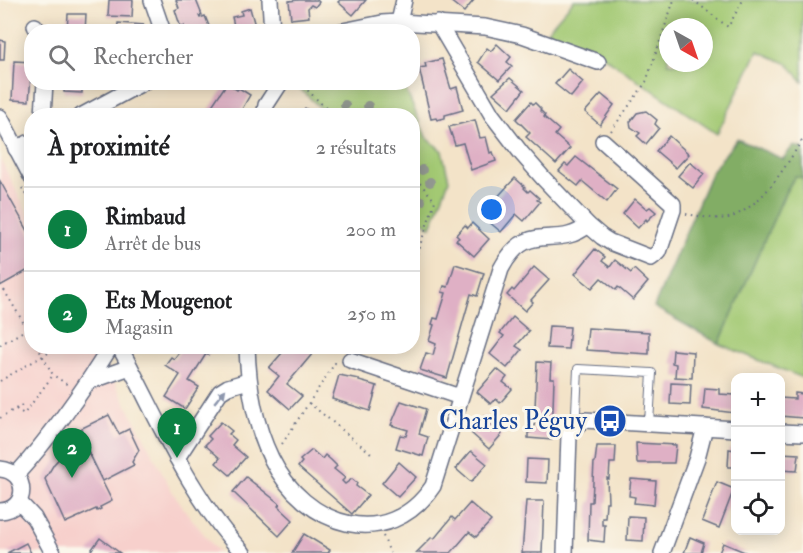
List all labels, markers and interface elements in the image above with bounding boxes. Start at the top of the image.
north arrow [659,18,713,72]
search box [24,24,420,90]
icon: search [45,41,78,74]
text: Rechercher [93,43,193,71]
text: À proximité [48,131,170,163]
text: 2 résultats [316,135,396,160]
your location [477,195,506,224]
text: Rimbaud [105,203,186,231]
text: 1 [64,217,71,242]
text: 200 m [346,217,396,242]
text: Arrêt de bus [105,231,201,256]
text: Ets Mougenot [105,287,232,315]
text: 2 [62,301,73,326]
text: 250 m [347,301,396,326]
text: Magasin [105,315,173,340]
map controls [731,373,785,535]
button: + [731,373,785,427]
one-way arrow [213,388,226,404]
bus stop icon: Charles Péguy [592,403,628,439]
place label: Charles Péguy [439,405,588,437]
pin: 1 [158,408,196,458]
button: − [731,427,785,481]
pin: 2 [52,428,92,478]
button: locate [731,481,785,535]

